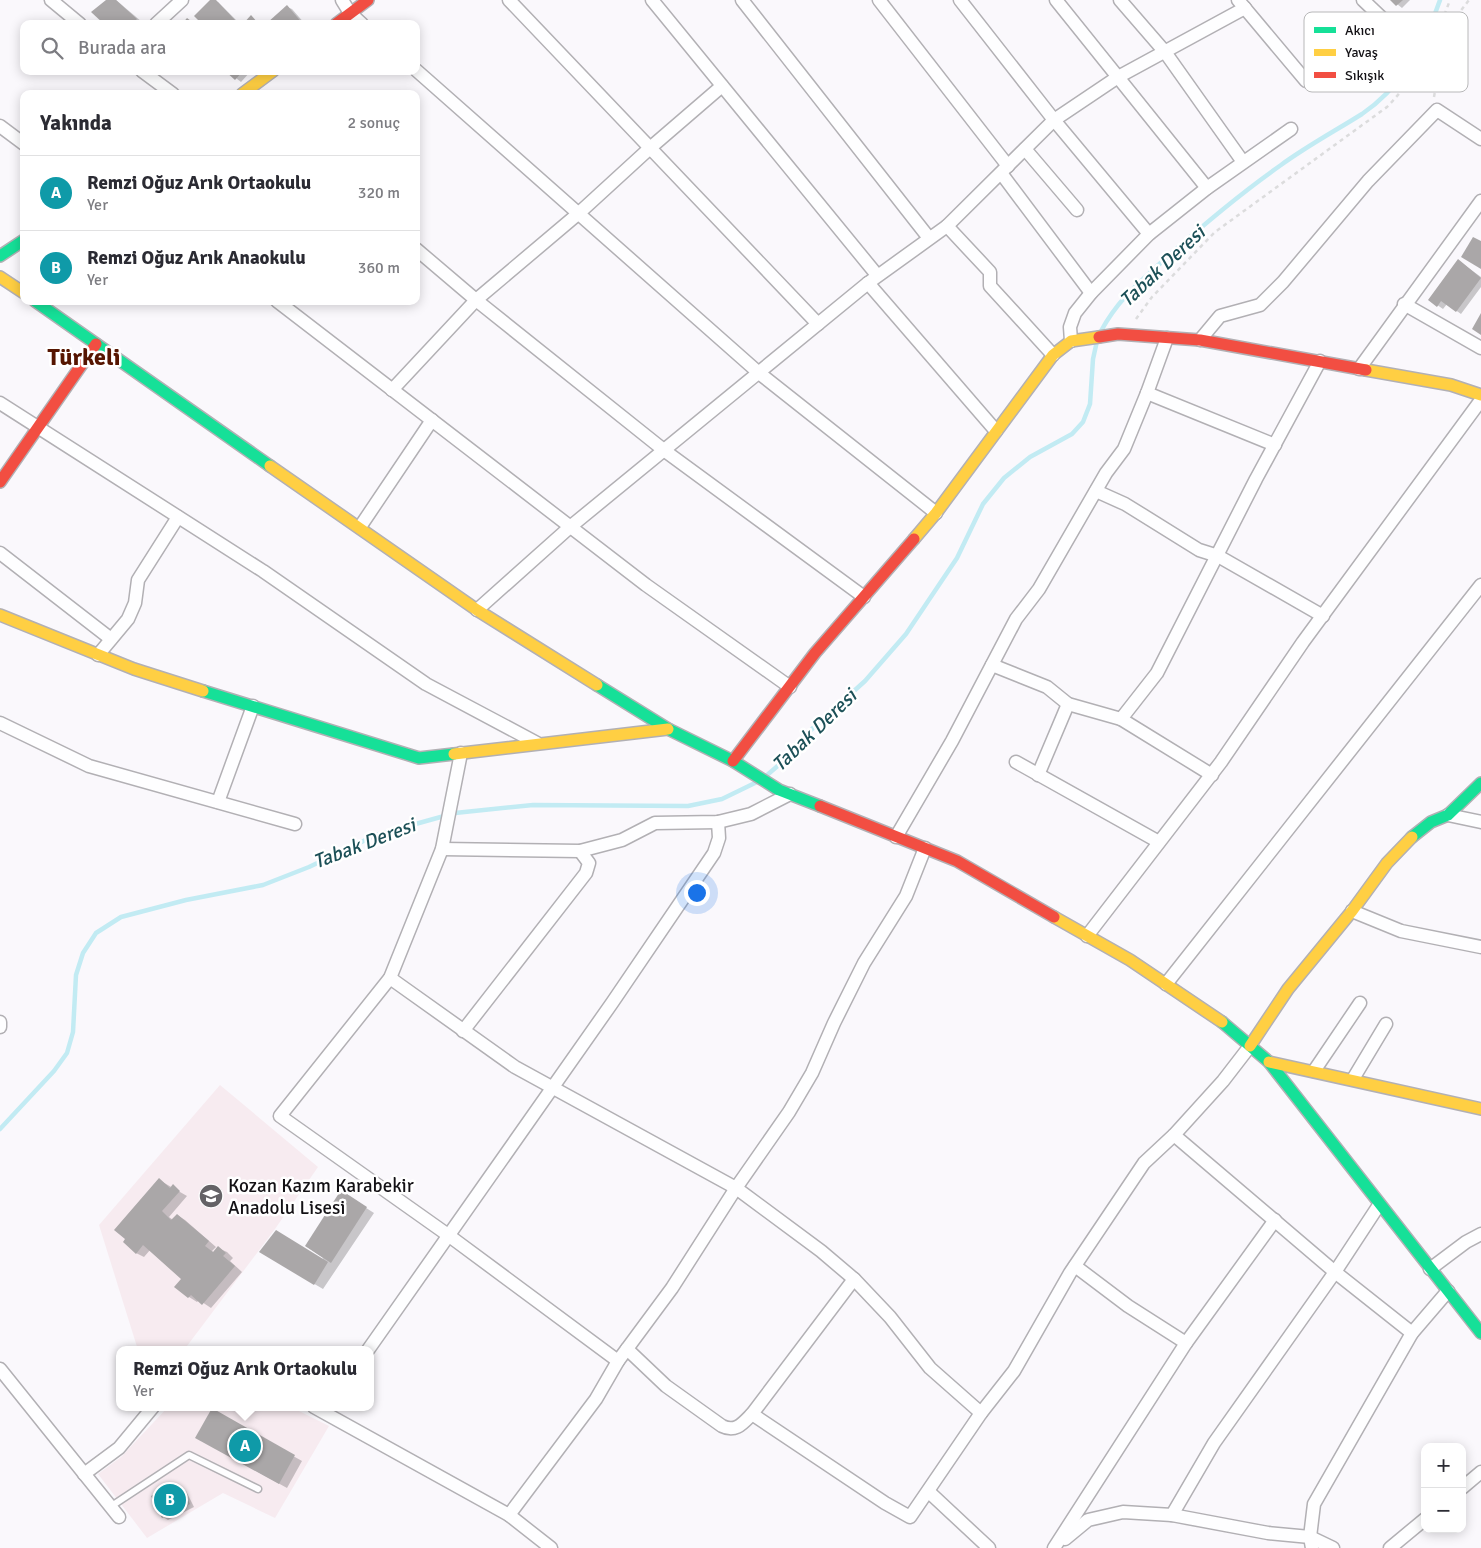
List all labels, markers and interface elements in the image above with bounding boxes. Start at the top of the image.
legend [1304,12,1468,92]
search box [20,20,420,75]
text: Akıcı [1345,22,1375,39]
icon: search [38,34,66,62]
text: Burada ara [78,36,166,60]
text: Yavaş [1345,44,1378,61]
text: Sıkışık [1345,67,1384,84]
text: Yakında [40,110,112,136]
text: 2 sonuç [348,113,400,133]
text: Remzi Oğuz Arık Ortaokulu [87,171,311,195]
text: A [51,183,61,203]
text: 320 m [358,183,400,203]
text: Yer [87,195,108,215]
water label: Tabak Deresi [1114,219,1211,312]
text: Remzi Oğuz Arık Anaokulu [87,246,306,270]
text: B [51,258,61,278]
text: 360 m [358,258,400,278]
text: Yer [87,270,108,290]
district label: Türkeli [48,342,120,372]
water label: Tabak Deresi [767,683,863,777]
water label: Tabak Deresi [309,812,420,874]
your location [684,880,710,906]
place label: Kozan Kazım Karabekir Anadolu Lisesi [228,1174,414,1220]
school or university icon: Kozan Kazım Karabekir Anadolu Lisesi [198,1183,224,1209]
popup [116,1346,374,1411]
text: Remzi Oğuz Arık Ortaokulu [133,1357,357,1381]
text: Yer [133,1381,154,1401]
pin: A [229,1427,261,1465]
map controls [1421,1443,1466,1533]
button: + [1421,1443,1466,1488]
pin: B [154,1481,186,1519]
button: − [1421,1488,1466,1533]

